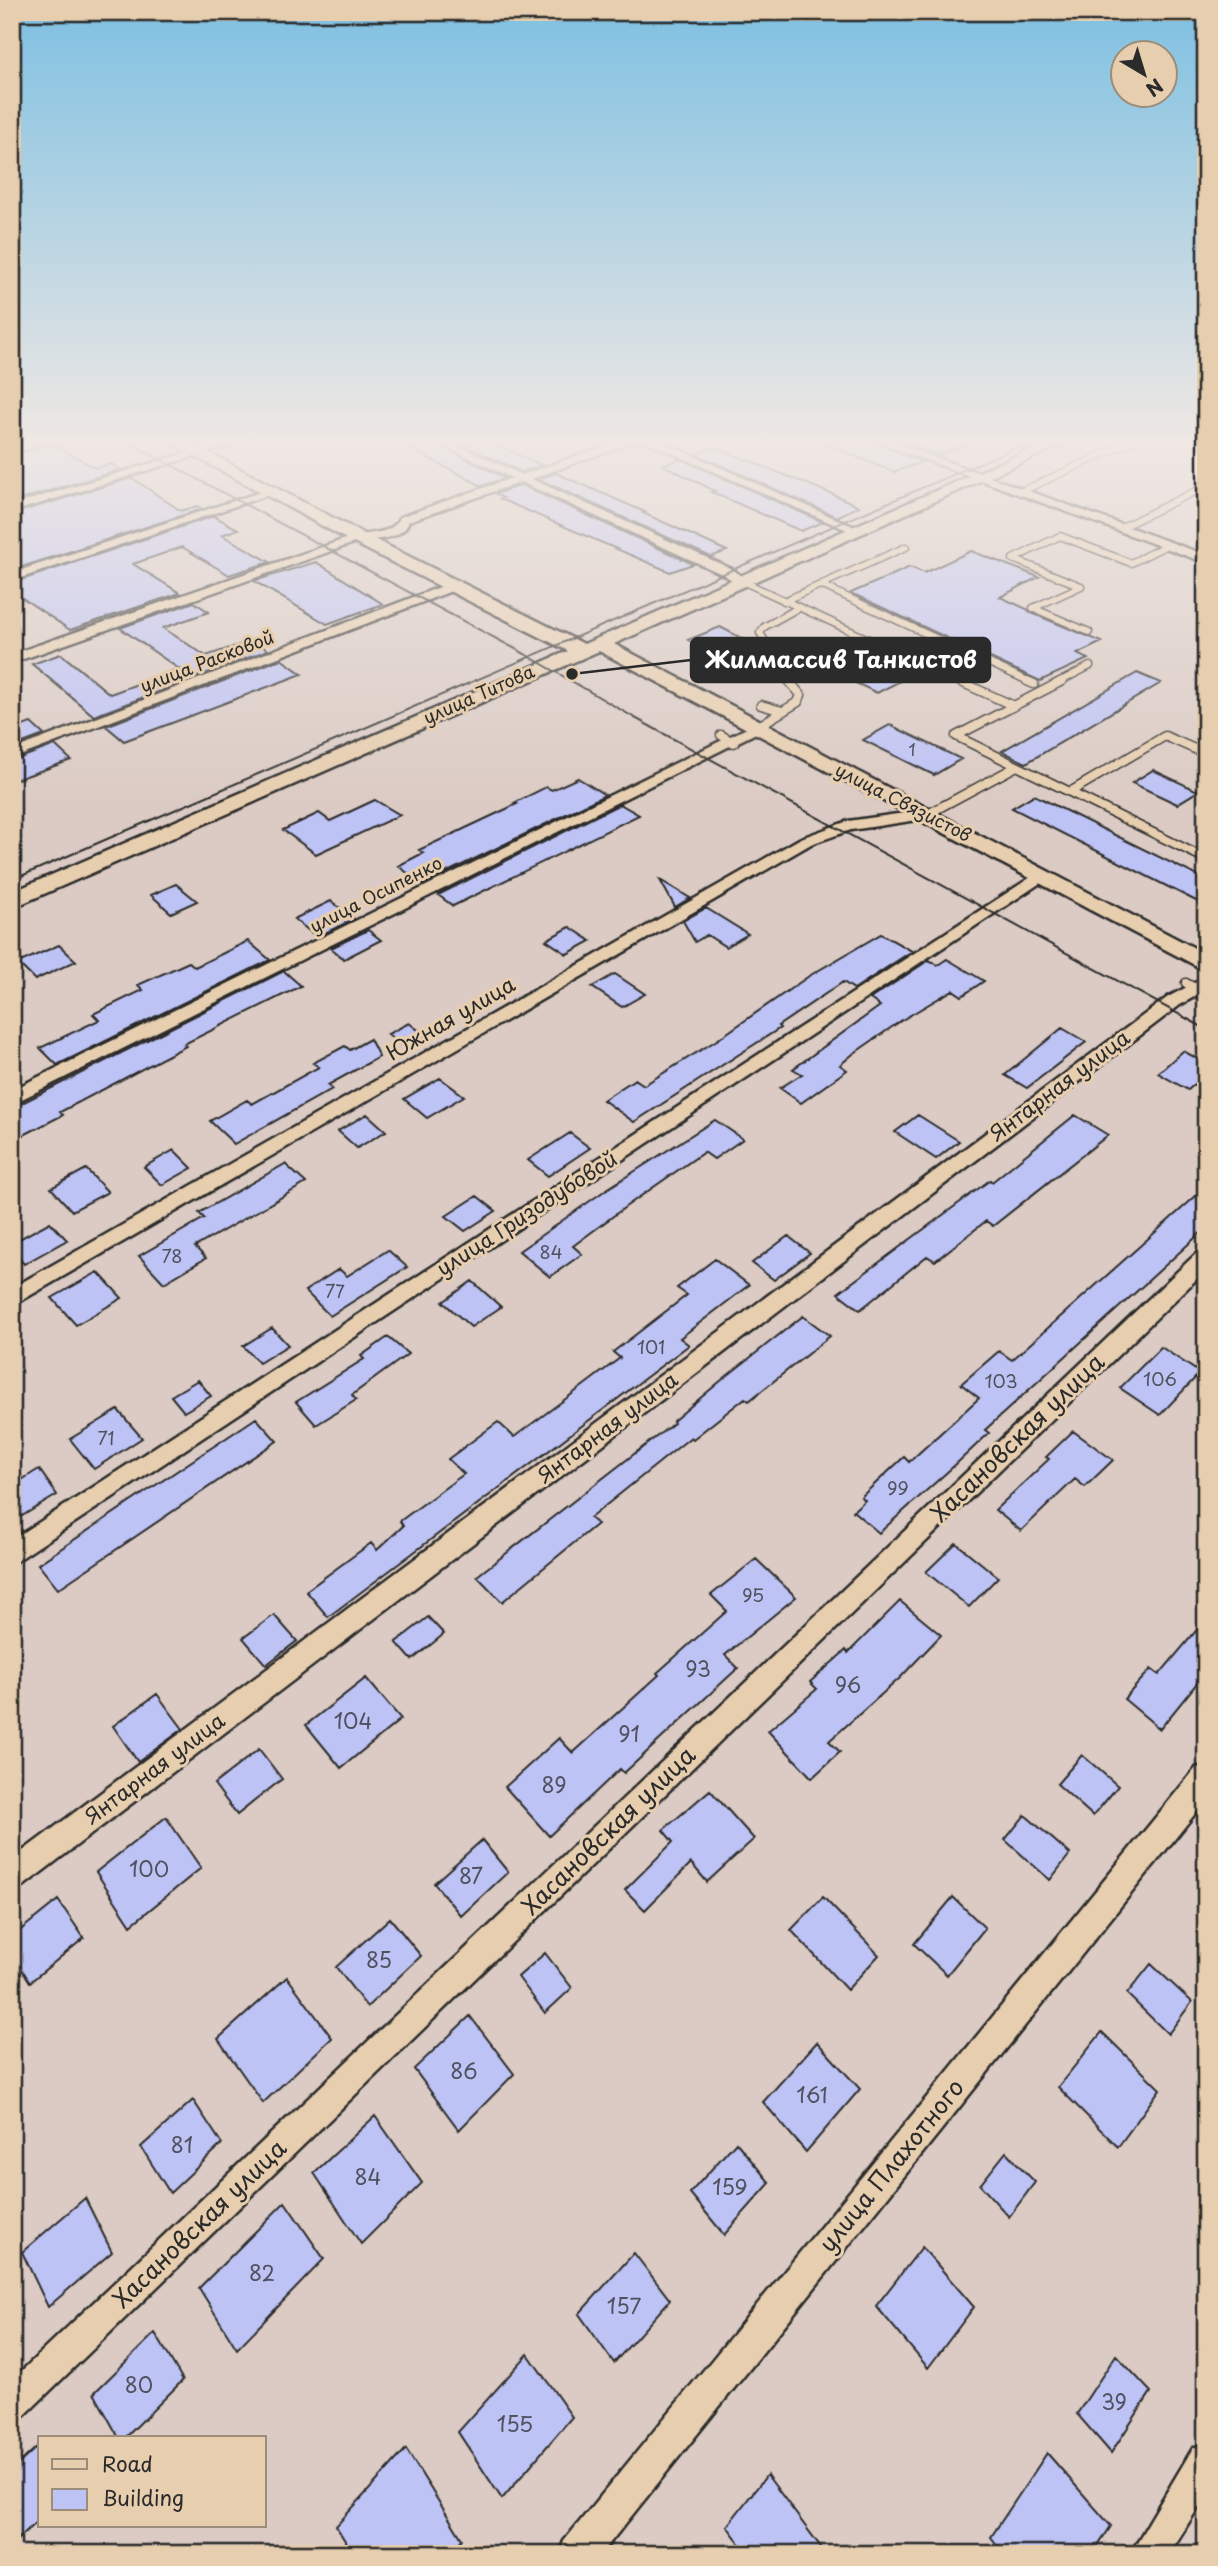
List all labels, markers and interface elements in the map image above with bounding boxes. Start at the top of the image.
north arrow [1110,38,1180,108]
text: N [1141,73,1170,104]
street label: улица Расковой [136,623,277,699]
callout: Жилмассив Танкистов [691,638,990,682]
text: Жилмассив Танкистов [704,641,977,676]
street label: улица Титова [418,657,539,730]
house number: 1 [908,737,916,761]
street label: улица Связистов [831,756,977,848]
street label: улица Осипенко [304,849,446,939]
street label: Южная улица [379,967,521,1067]
street label: Янтарная улица [982,1020,1137,1148]
street label: улица Гризодубовой [429,1142,623,1283]
house number: 84 [539,1238,563,1265]
house number: 78 [162,1242,183,1269]
house number: 77 [325,1277,345,1304]
house number: 101 [637,1333,665,1360]
street label: Хасановская улица [922,1344,1112,1529]
street label: Янтарная улица [530,1362,685,1490]
house number: 106 [1143,1365,1177,1392]
house number: 103 [984,1367,1018,1394]
house number: 71 [98,1424,114,1451]
house number: 99 [887,1474,909,1501]
house number: 95 [742,1581,764,1608]
house number: 93 [685,1652,711,1684]
house number: 96 [835,1668,861,1700]
street label: Янтарная улица [77,1703,232,1831]
house number: 104 [334,1704,372,1736]
house number: 91 [618,1717,640,1749]
street label: Хасановская улица [513,1737,703,1922]
house number: 89 [541,1768,567,1800]
house number: 100 [129,1852,169,1884]
house number: 87 [459,1859,483,1891]
house number: 85 [366,1943,392,1975]
house number: 86 [450,2054,478,2086]
street label: улица Плахотного [809,2070,972,2259]
house number: 161 [796,2078,828,2110]
house number: 81 [171,2128,193,2160]
street label: Хасановская улица [104,2130,294,2315]
house number: 84 [354,2160,382,2192]
house number: 159 [712,2170,748,2202]
house number: 82 [249,2256,275,2288]
house number: 157 [607,2289,641,2321]
house number: 80 [125,2368,153,2400]
house number: 39 [1101,2385,1127,2417]
house number: 155 [497,2407,533,2439]
legend [38,2436,266,2528]
text: Road [102,2447,153,2479]
text: Building [102,2481,184,2513]

